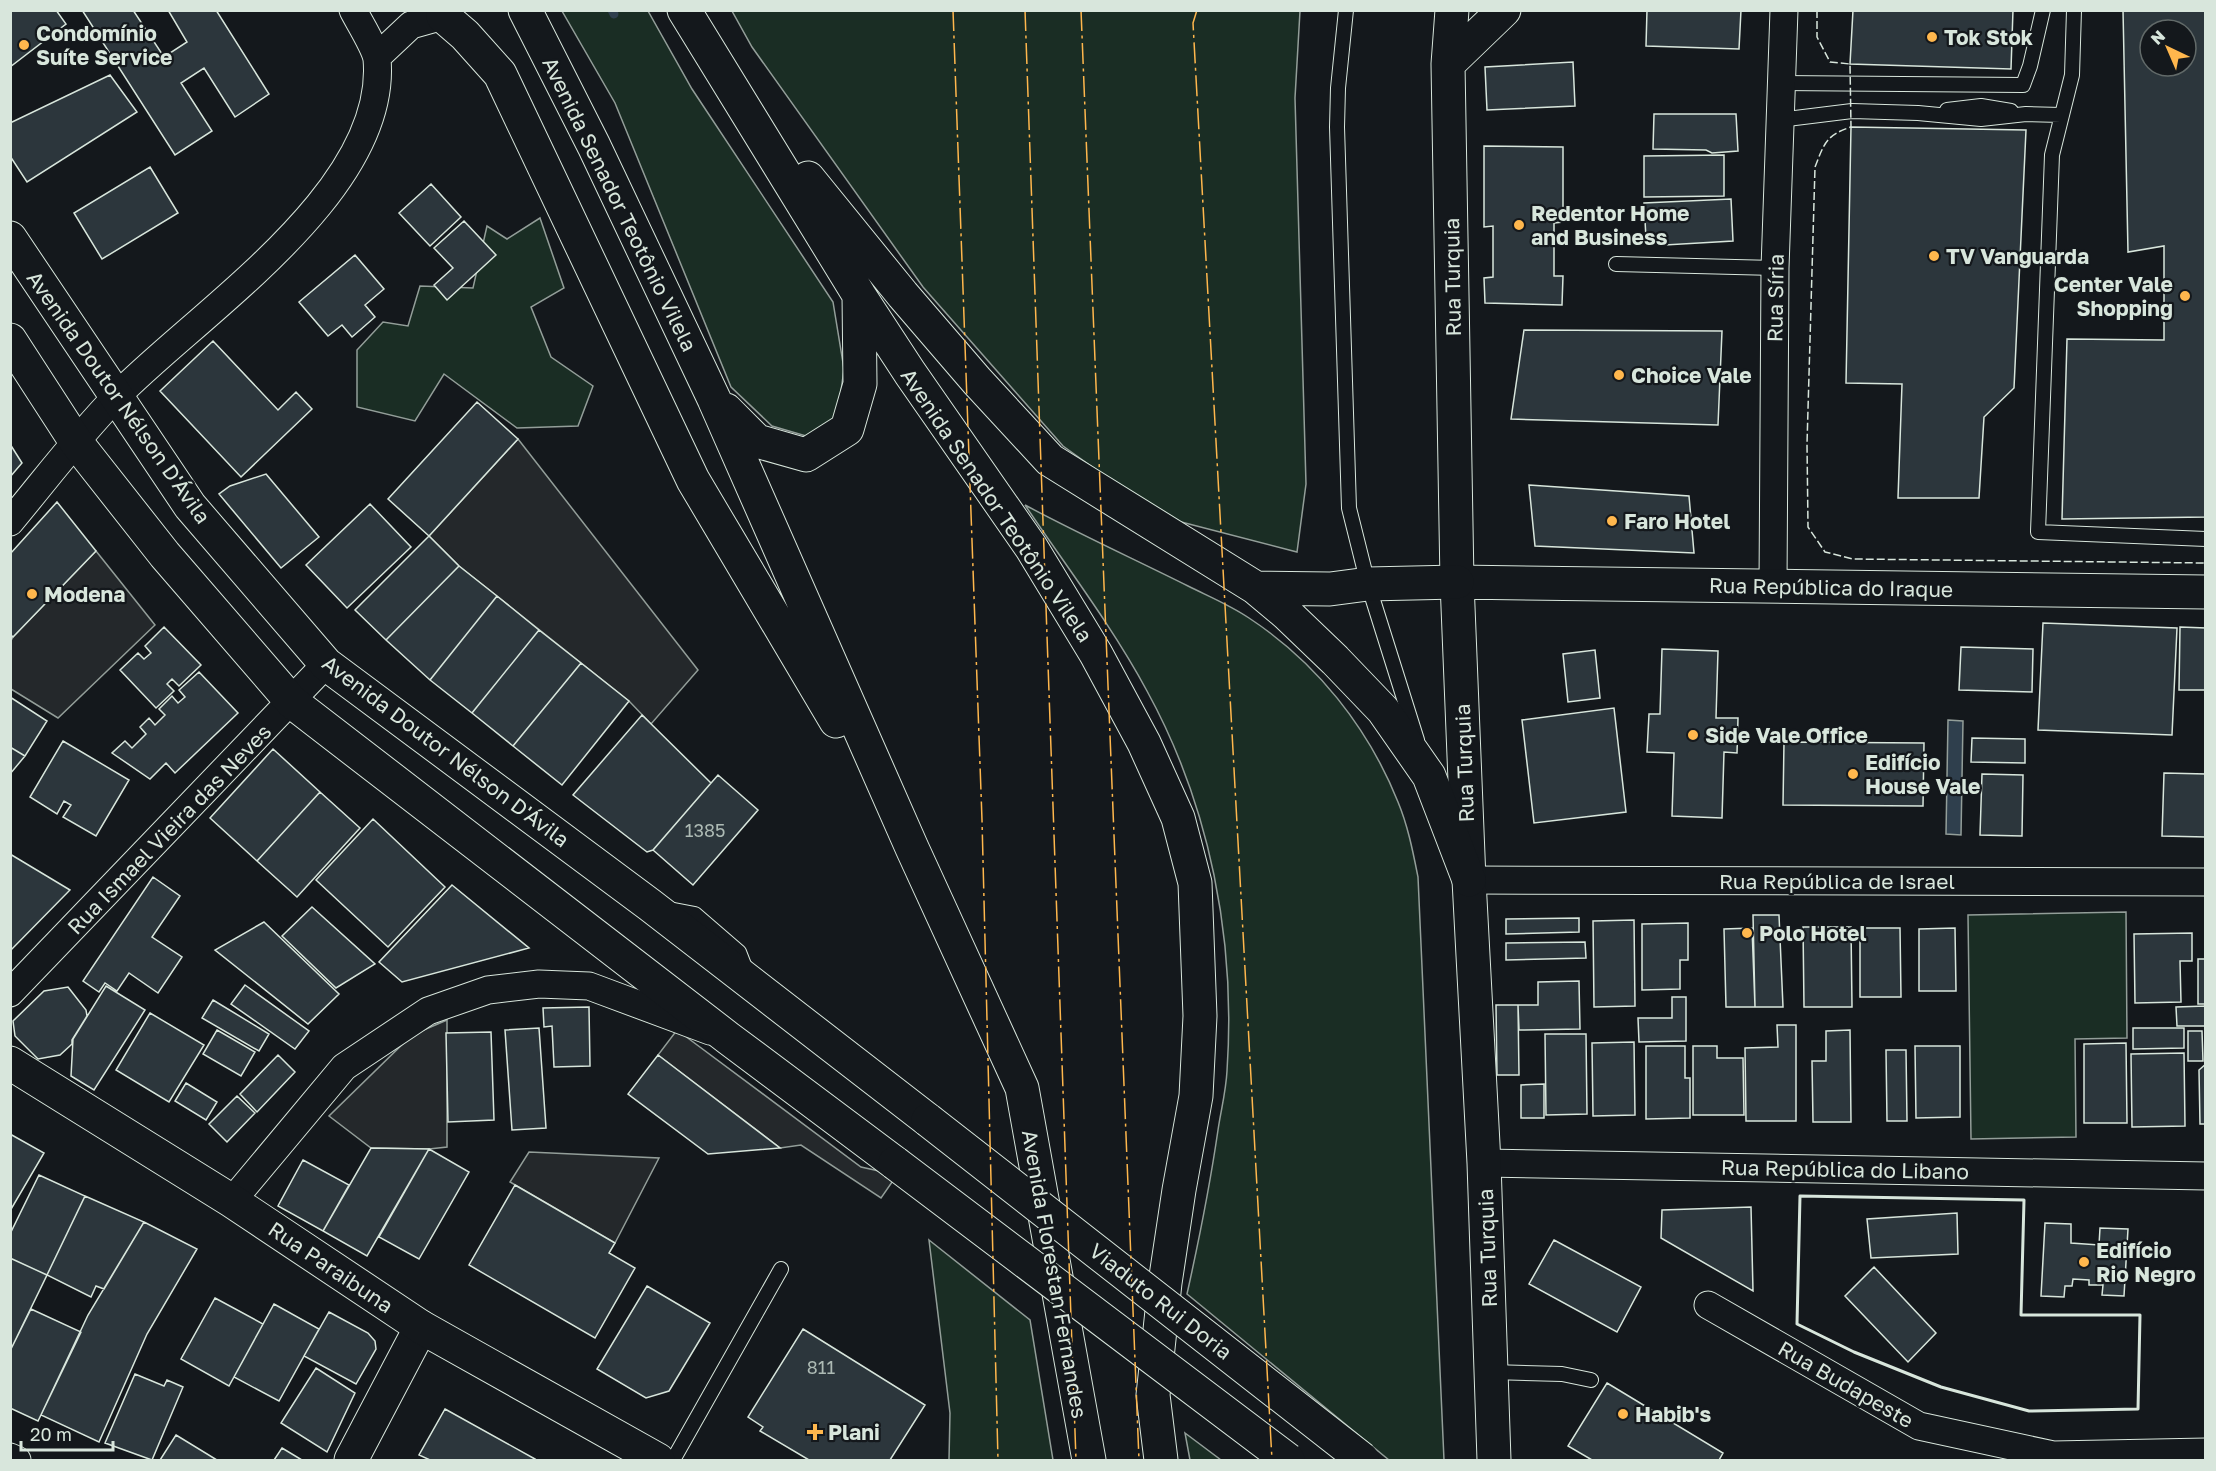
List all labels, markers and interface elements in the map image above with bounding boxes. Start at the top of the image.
north arrow [2138,18,2198,78]
place label: Condomínio Suíte Service [36,20,172,70]
place label: Tok Stok [1944,24,2033,50]
text: N [2146,26,2169,49]
marker: Tok Stok [1925,30,1939,44]
marker: Condomínio Suíte Service [17,38,31,52]
street label: Avenida Senador Teotônio Vilela [537,52,703,356]
place label: Redentor Home and Business [1531,200,1689,250]
street label: Rua Turquia [1438,217,1466,337]
marker: Redentor Home and Business [1512,218,1526,232]
place label: TV Vanguarda [1946,243,2089,269]
marker: TV Vanguarda [1927,249,1941,263]
street label: Rua Síria [1761,254,1789,342]
street label: Avenida Doutor Nélson D'Ávila [22,266,216,528]
place label: Center Vale Shopping [2054,271,2173,321]
marker: Center Vale Shopping [2178,289,2192,303]
place label: Choice Vale [1631,362,1752,388]
street label: Avenida Senador Teotônio Vilela [895,363,1099,647]
marker: Choice Vale [1612,368,1626,382]
place label: Faro Hotel [1624,508,1730,534]
marker: Faro Hotel [1605,514,1619,528]
street label: Rua República do Iraque [1709,572,1953,602]
place label: Modena [44,581,125,607]
marker: Modena [25,587,39,601]
street label: Avenida Doutor Nélson D'Ávila [317,650,575,852]
street label: Rua Turquia [1449,703,1479,823]
street label: Rua Ismael Vieira das Neves [62,718,276,940]
place label: Side Vale Office [1705,722,1868,748]
marker: Side Vale Office [1686,728,1700,742]
place label: Edifício House Vale [1865,749,1981,799]
marker: Edifício House Vale [1846,767,1860,781]
house number: 1385 [685,819,725,841]
street label: Rua República de Israel [1719,868,1955,894]
place label: Polo Hotel [1759,920,1867,946]
marker: Polo Hotel [1740,926,1754,940]
street label: Avenida Florestan Fernandes [1017,1128,1093,1420]
street label: Rua República do Libano [1721,1154,1969,1184]
street label: Rua Turquia [1472,1188,1502,1308]
street label: Rua Paraibuna [264,1216,398,1318]
street label: Viaduto Rui Doria [1084,1237,1238,1365]
place label: Edifício Rio Negro [2096,1237,2196,1287]
marker: Edifício Rio Negro [2077,1255,2091,1269]
street label: Rua Budapeste [1774,1335,1918,1433]
house number: 811 [807,1356,835,1378]
place label: Habib's [1635,1401,1712,1427]
marker: Habib's [1616,1407,1630,1421]
scale bar [21,1414,112,1452]
place label: Plani [828,1419,880,1445]
text: 20 m [30,1423,72,1445]
marker: Plani [806,1423,824,1441]

